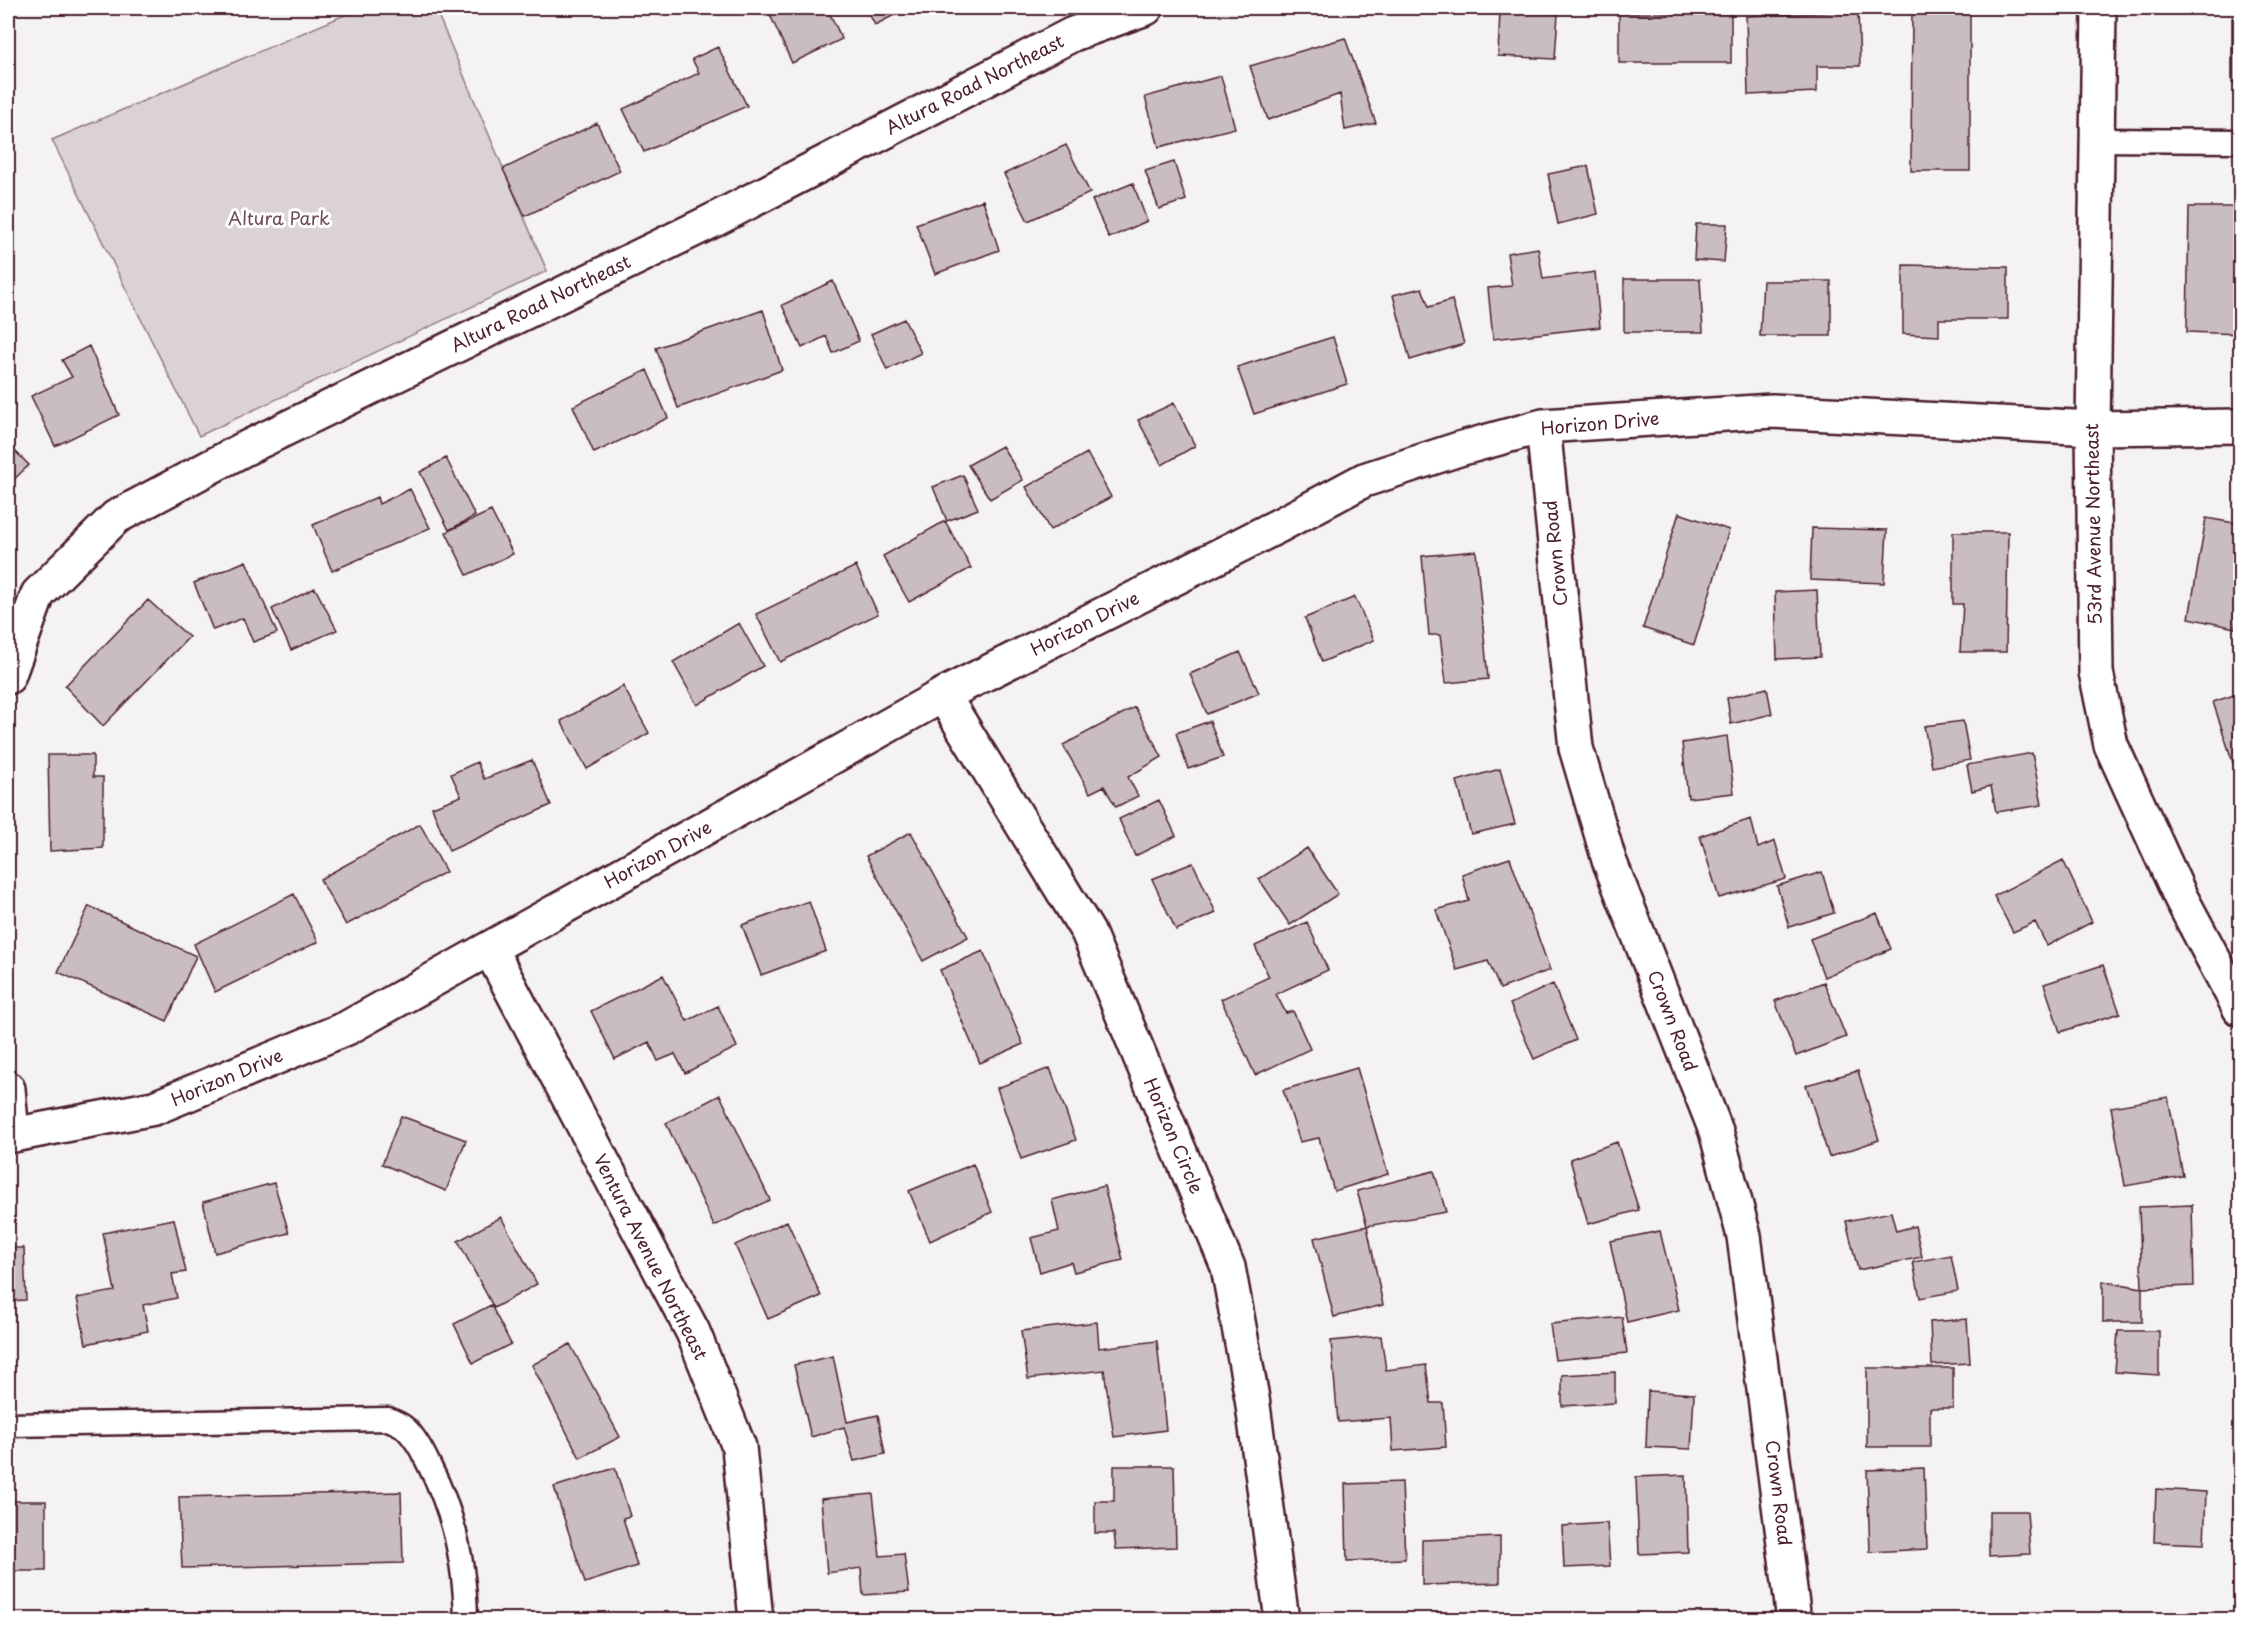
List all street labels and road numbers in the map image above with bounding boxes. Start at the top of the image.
street label: Altura Road Northeast [880,27,1068,140]
street label: Altura Road Northeast [446,247,635,358]
street label: Horizon Drive [1539,404,1660,441]
street label: 53rd Avenue Northeast [2077,423,2108,625]
street label: Crown Road [1536,499,1573,607]
street label: Horizon Drive [1025,584,1144,662]
street label: Horizon Drive [599,813,716,894]
street label: Crown Road [1642,966,1705,1075]
street label: Horizon Drive [166,1041,287,1112]
street label: Horizon Circle [1138,1073,1211,1198]
street label: Ventura Avenue Northeast [588,1149,715,1364]
street label: Crown Road [1760,1438,1799,1547]

